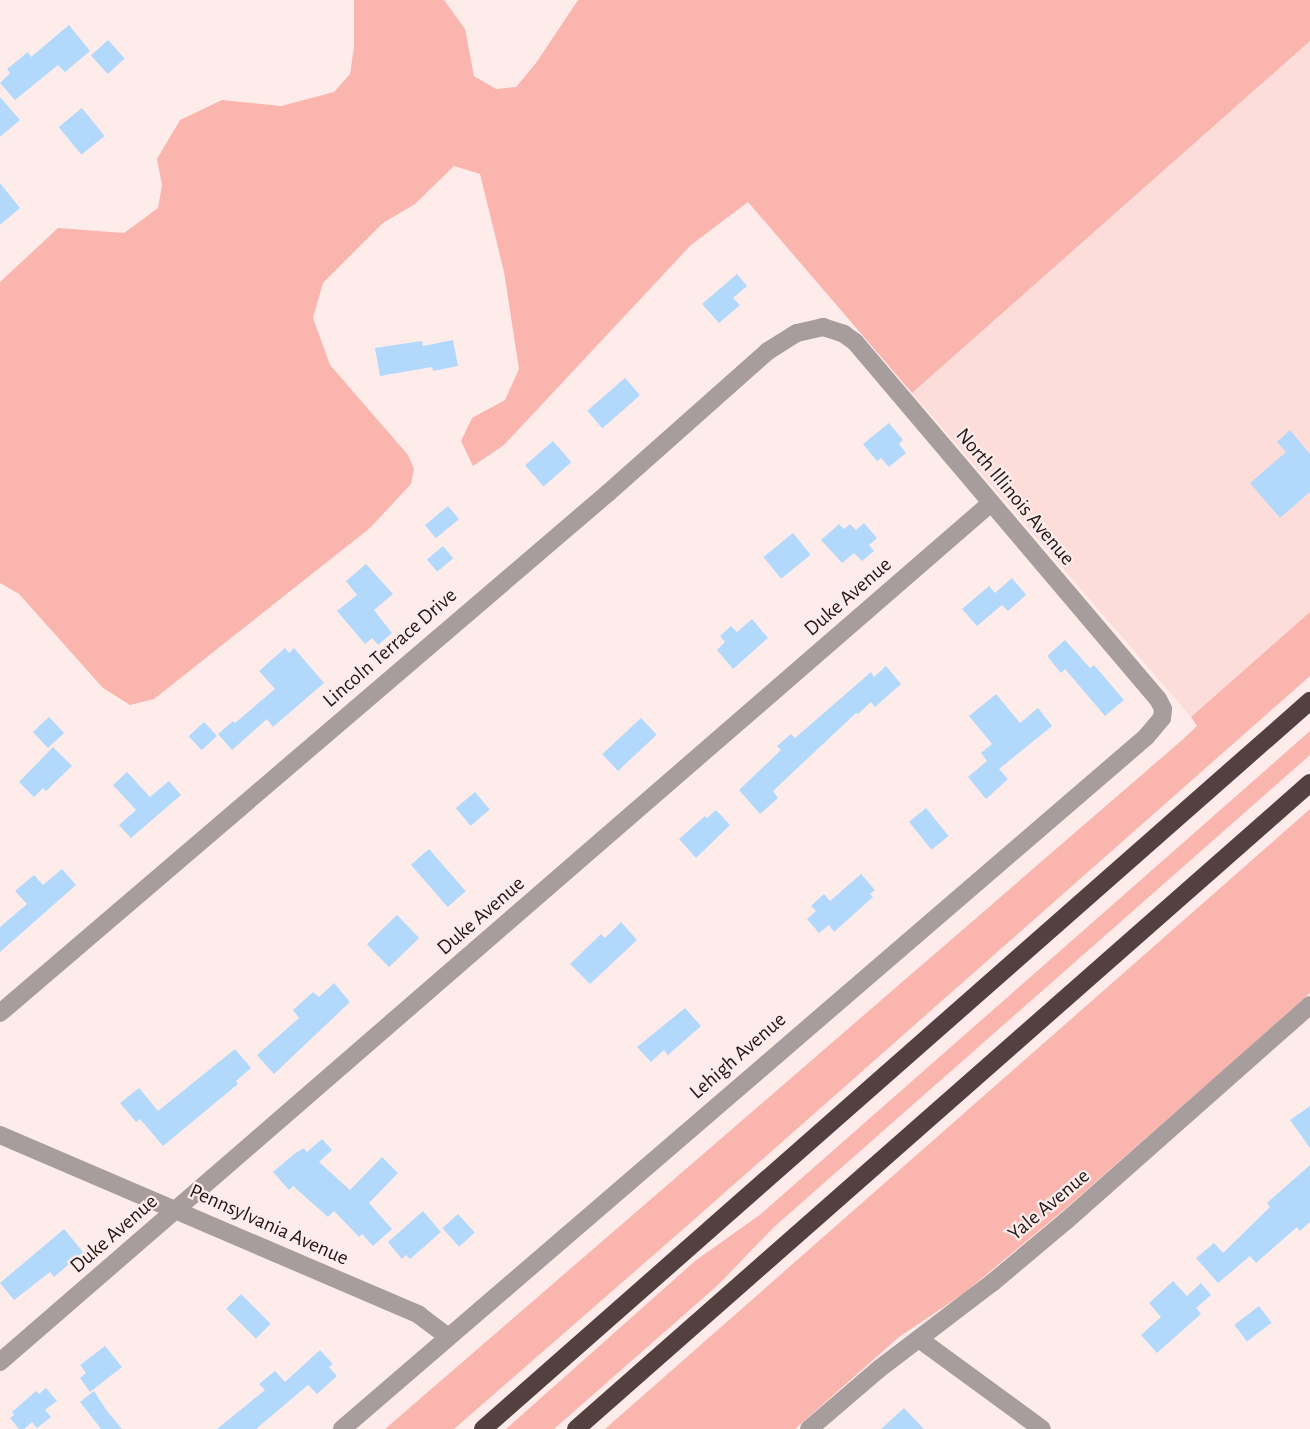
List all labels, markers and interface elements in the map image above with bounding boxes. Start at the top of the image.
street label: North Illinois Avenue [950,423,1080,571]
street label: Duke Avenue [799,552,897,642]
street label: Lincoln Terrace Drive [318,583,462,713]
street label: Duke Avenue [432,871,530,961]
street label: Lehigh Avenue [684,1007,792,1105]
street label: Yale Avenue [1003,1164,1095,1246]
street label: Pennsylvania Avenue [186,1179,352,1271]
street label: Duke Avenue [65,1189,163,1279]

